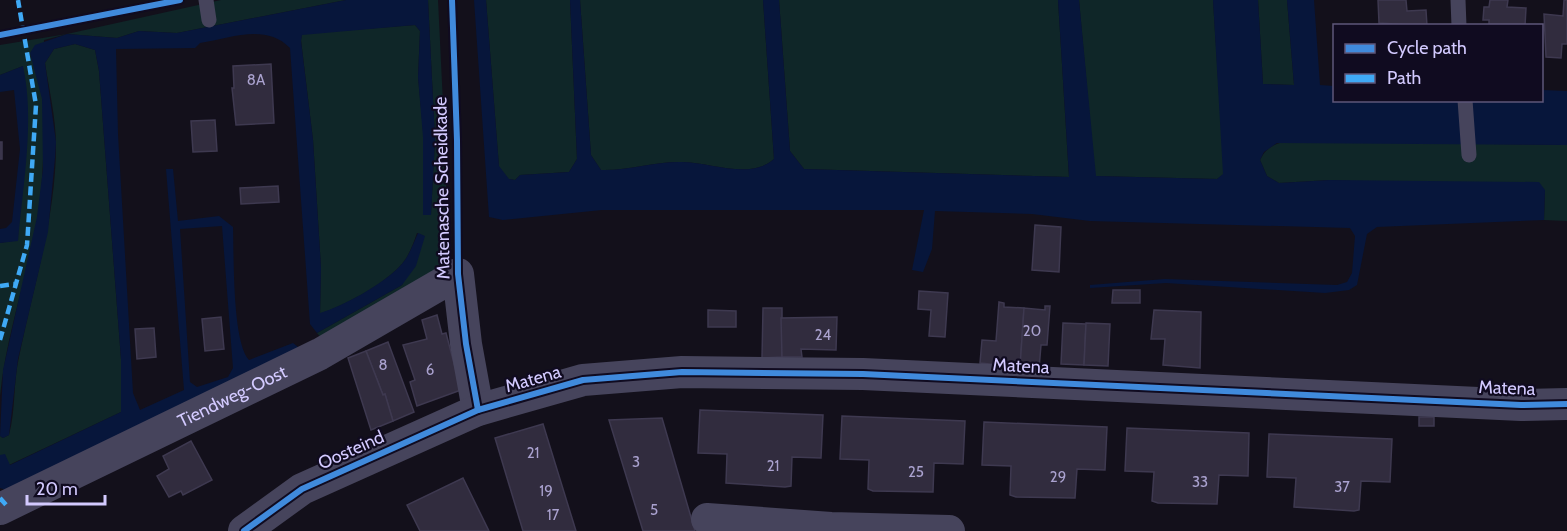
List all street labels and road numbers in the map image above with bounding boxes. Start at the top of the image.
street label: Matenasche Scheidkade [429,96,455,280]
street label: Matena [992,354,1050,378]
street label: Matena [503,360,564,397]
street label: Tiendweg-Oost [174,361,290,432]
street label: Matena [1478,376,1536,400]
street label: Oosteind [314,426,388,474]

